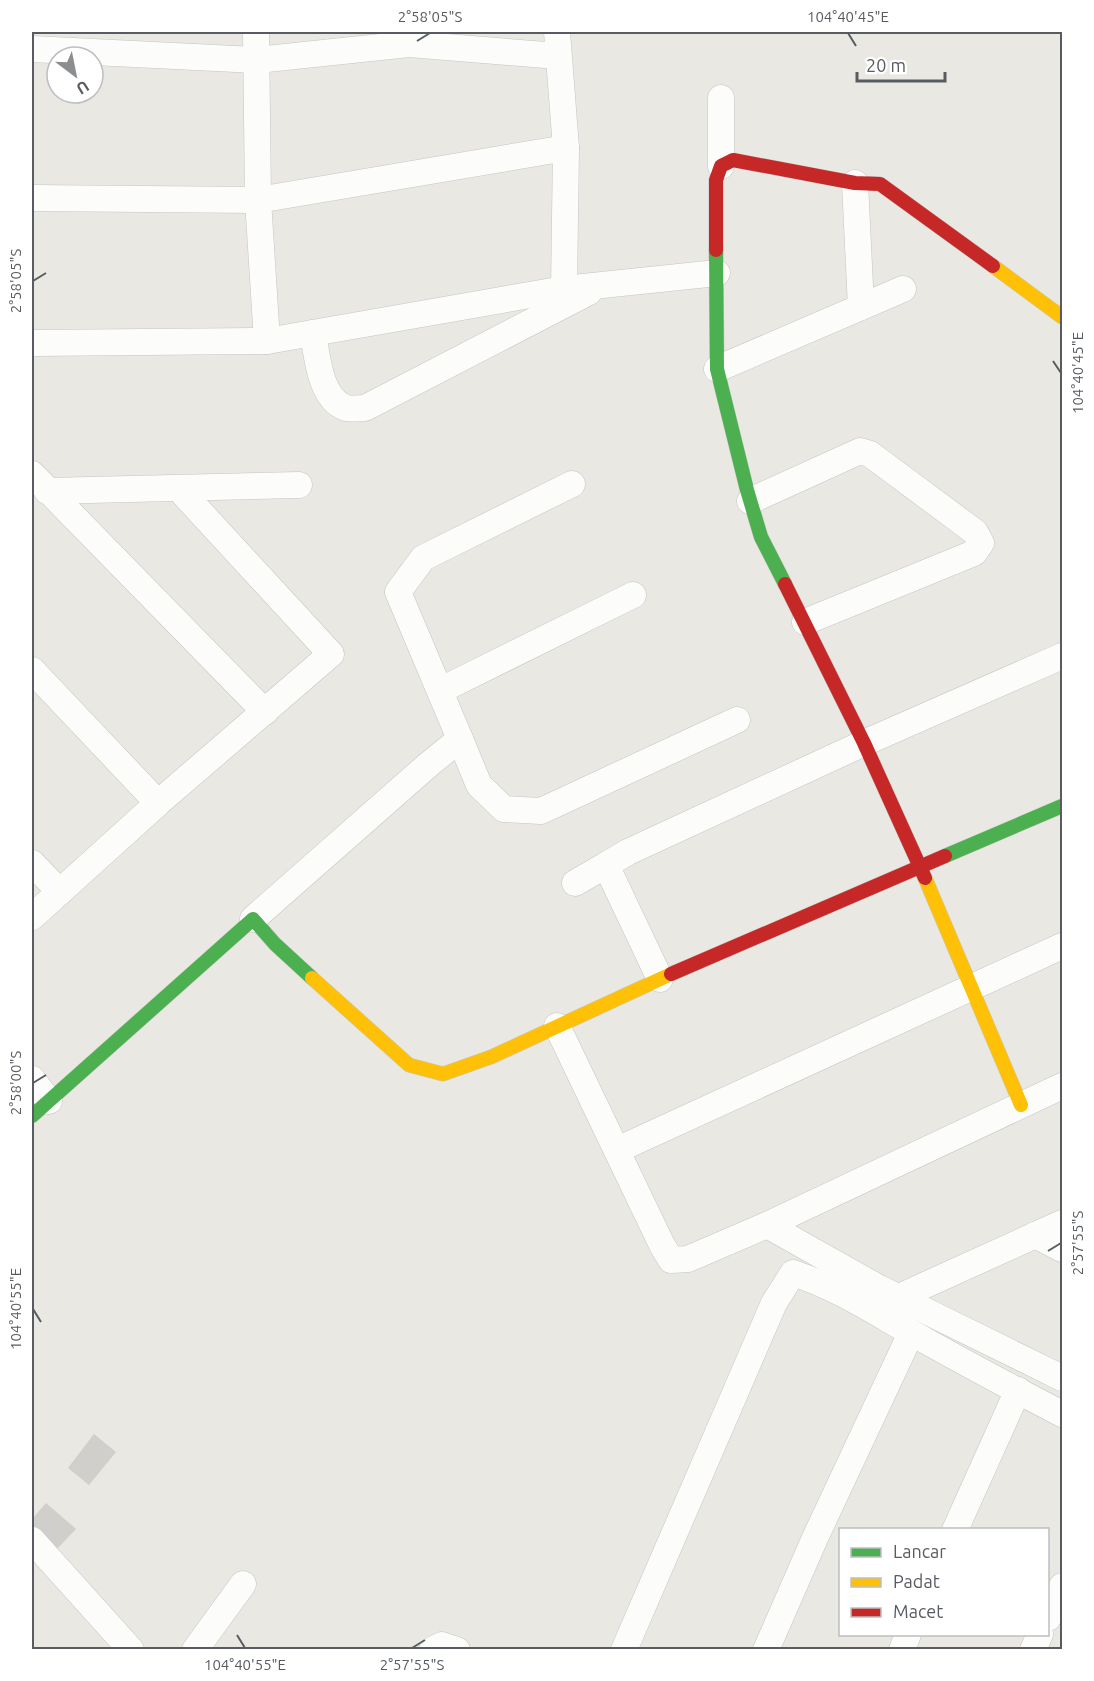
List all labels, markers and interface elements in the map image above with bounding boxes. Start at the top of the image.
text: 2°58'05"S [398,8,462,25]
text: 104°40'45"E [807,8,889,25]
north arrow [45,45,105,105]
scale bar [857,45,946,83]
text: 20 m [866,55,906,75]
text: U [73,77,92,98]
text: 2°58'05"S [7,249,24,313]
text: 104°40'45"E [1069,332,1086,414]
text: 2°58'00"S [7,1051,24,1115]
text: 2°57'55"S [1069,1211,1086,1275]
text: 104°40'55"E [7,1268,24,1350]
legend [839,1528,1049,1636]
text: Lancar [893,1541,946,1561]
text: Padat [893,1571,940,1591]
text: Macet [893,1601,943,1621]
text: 104°40'55"E [204,1656,286,1673]
text: 2°57'55"S [380,1656,444,1673]

